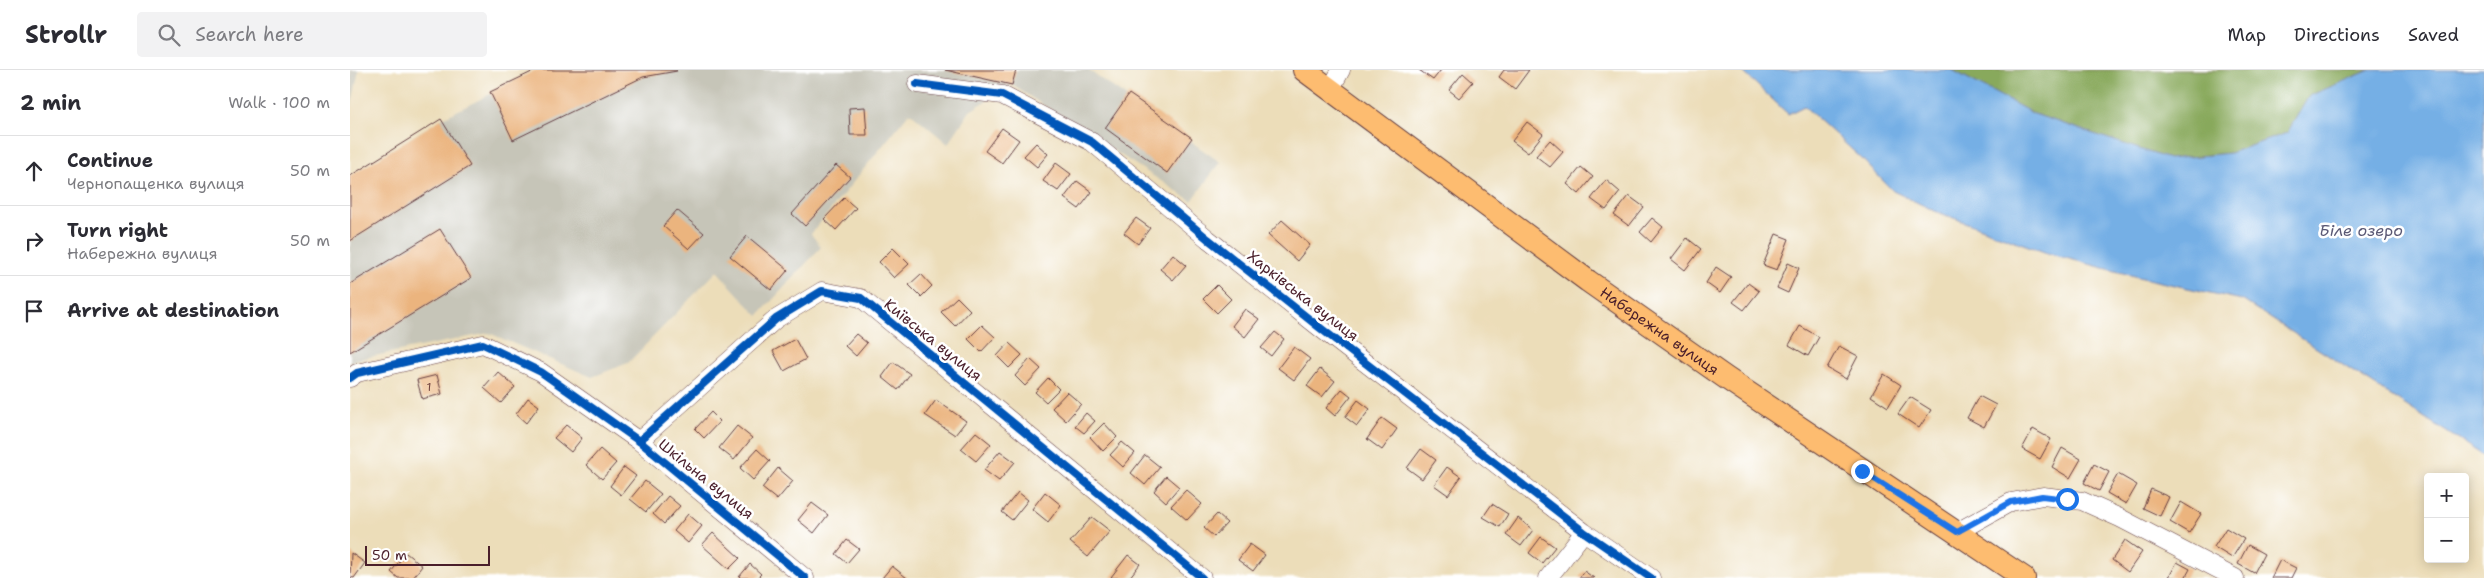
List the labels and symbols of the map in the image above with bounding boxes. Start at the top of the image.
water label: Біле озеро [2319,220,2403,241]
street label: Харківська вулиця [1243,246,1363,346]
street label: Набережна вулиця [1596,282,1723,380]
street label: Київська вулиця [880,294,986,386]
house number: 1 [426,379,432,395]
street label: Шкільна вулиця [654,434,758,524]
route end [1851,460,1874,483]
route start [2056,488,2079,511]
scale bar [365,543,490,566]

